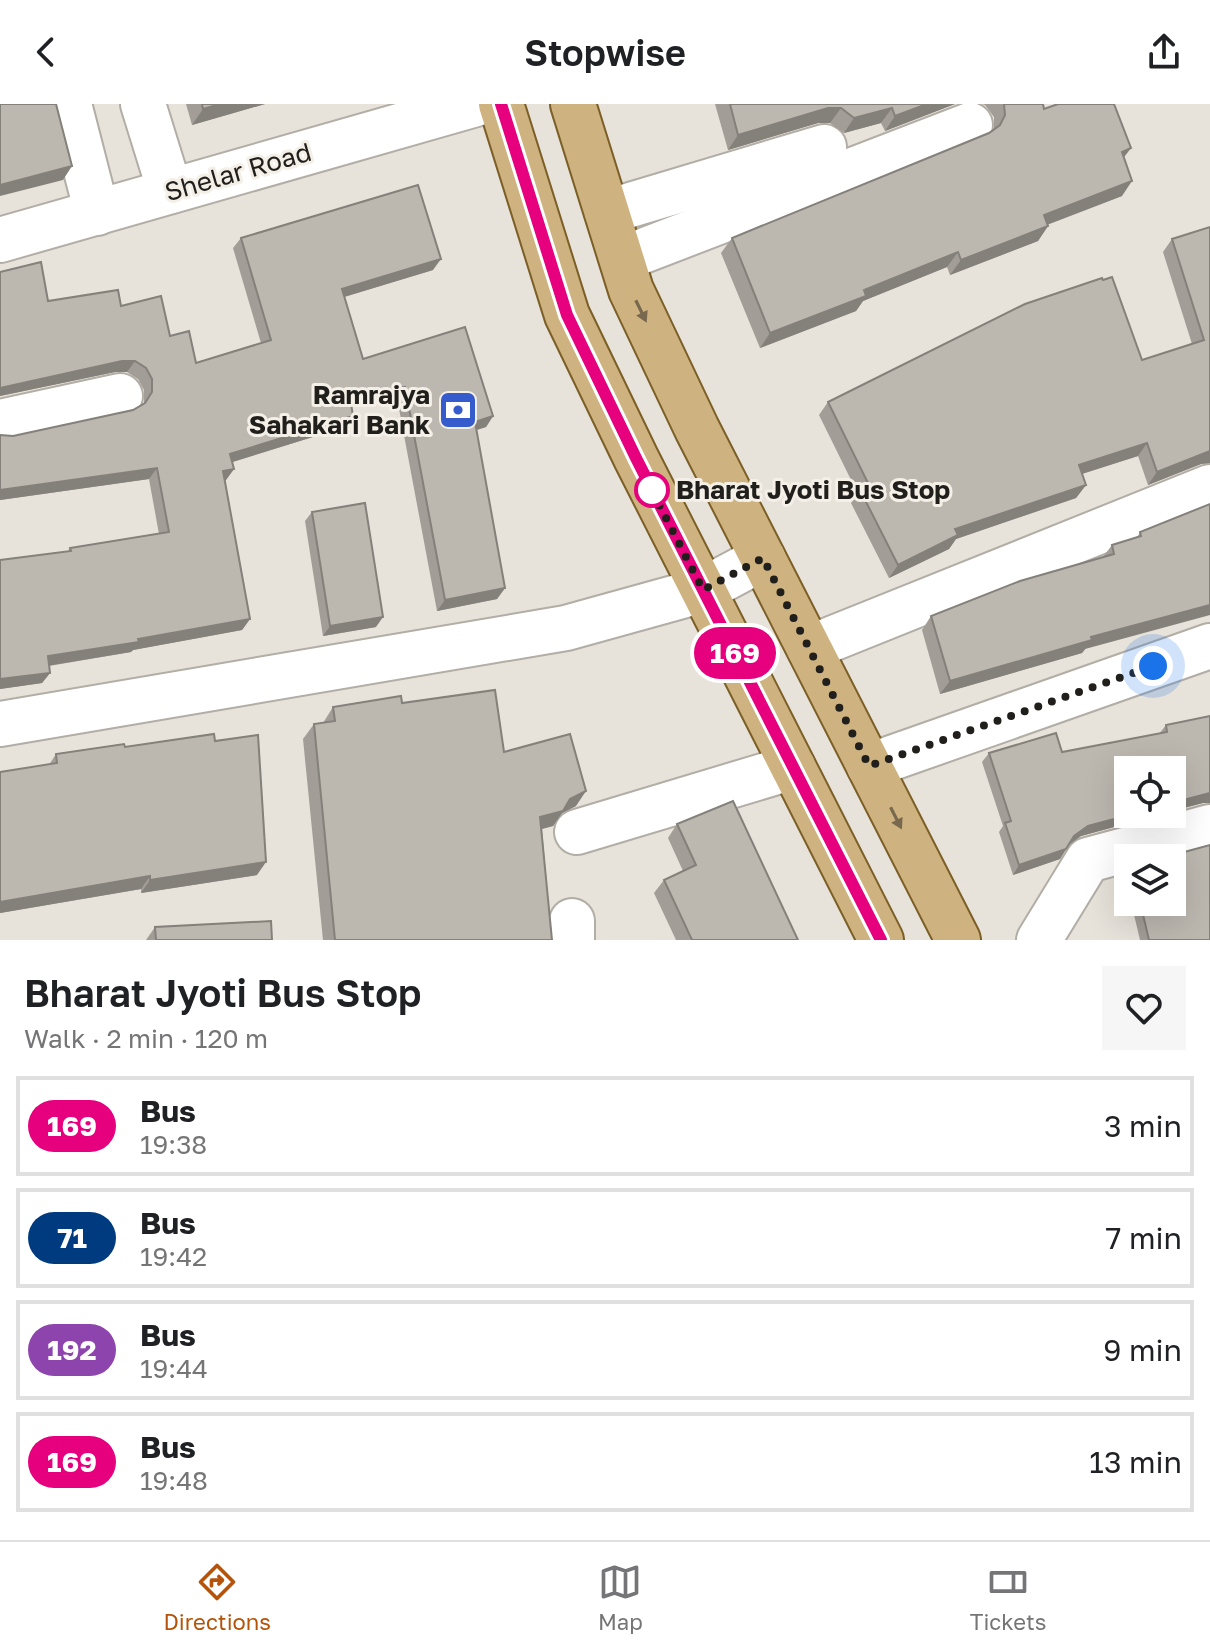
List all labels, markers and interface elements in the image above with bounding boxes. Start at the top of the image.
icon: back [24,30,68,74]
icon: share [1142,30,1186,74]
text: Stopwise [524,31,686,74]
street label: Shelar Road [161,136,315,207]
one-way arrow [634,299,648,322]
place label: Ramrajya Sahakari Bank [249,379,430,440]
bank icon: Ramrajya Sahakari Bank [437,389,479,431]
marker: Bharat Jyoti Bus Stop [635,473,669,507]
place label: Bharat Jyoti Bus Stop [676,474,950,505]
line badge: 169 [689,627,781,679]
text: 169 [710,636,760,669]
your location [1133,646,1173,686]
map controls [1114,756,1186,916]
button: locate [1114,756,1186,828]
one-way arrow [889,807,903,830]
button: layers [1114,844,1186,916]
button: heart [1102,966,1186,1050]
text: Bharat Jyoti Bus Stop [24,970,421,1015]
text: Walk · 2 min · 120 m [24,1023,268,1054]
text: Bus [140,1093,196,1129]
text: 3 min [1104,1108,1182,1144]
text: 169 [47,1109,97,1142]
text: 19:38 [140,1129,207,1160]
text: Bus [140,1205,196,1241]
text: 7 min [1106,1220,1182,1256]
text: 71 [57,1221,87,1254]
text: 19:42 [140,1241,207,1272]
text: Bus [140,1317,196,1353]
text: 9 min [1103,1332,1182,1368]
text: 192 [47,1333,97,1366]
text: 19:44 [140,1353,208,1384]
text: Bus [140,1429,196,1465]
text: 13 min [1089,1444,1182,1480]
text: 169 [47,1445,97,1478]
text: 19:48 [140,1465,208,1496]
tab: Directions [163,1560,271,1635]
tab: Map [598,1560,643,1635]
tab: Tickets [970,1560,1047,1635]

